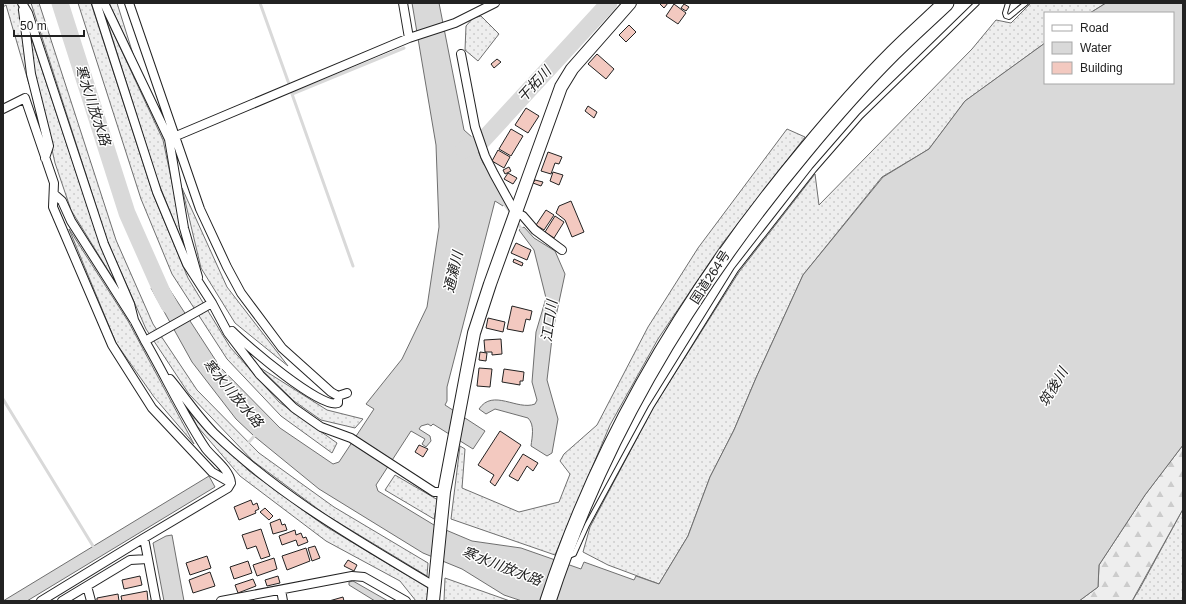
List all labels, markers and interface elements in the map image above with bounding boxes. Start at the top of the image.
scale bar [14,12,84,38]
legend [1044,12,1174,84]
text: 50 m [20,19,47,33]
text: Road [1080,21,1109,35]
text: Water [1080,41,1112,55]
text: Building [1080,61,1123,75]
water label: 干拓川 [514,62,555,105]
water label: 寒水川放水路 [72,63,114,148]
street label: 国道264号 [687,247,733,307]
water label: 通瀬川 [440,248,466,294]
water label: 江口川 [538,297,560,343]
water label: 寒水川放水路 [200,356,267,431]
water label: 筑後川 [1035,363,1072,409]
water label: 寒水川放水路 [460,543,545,589]

